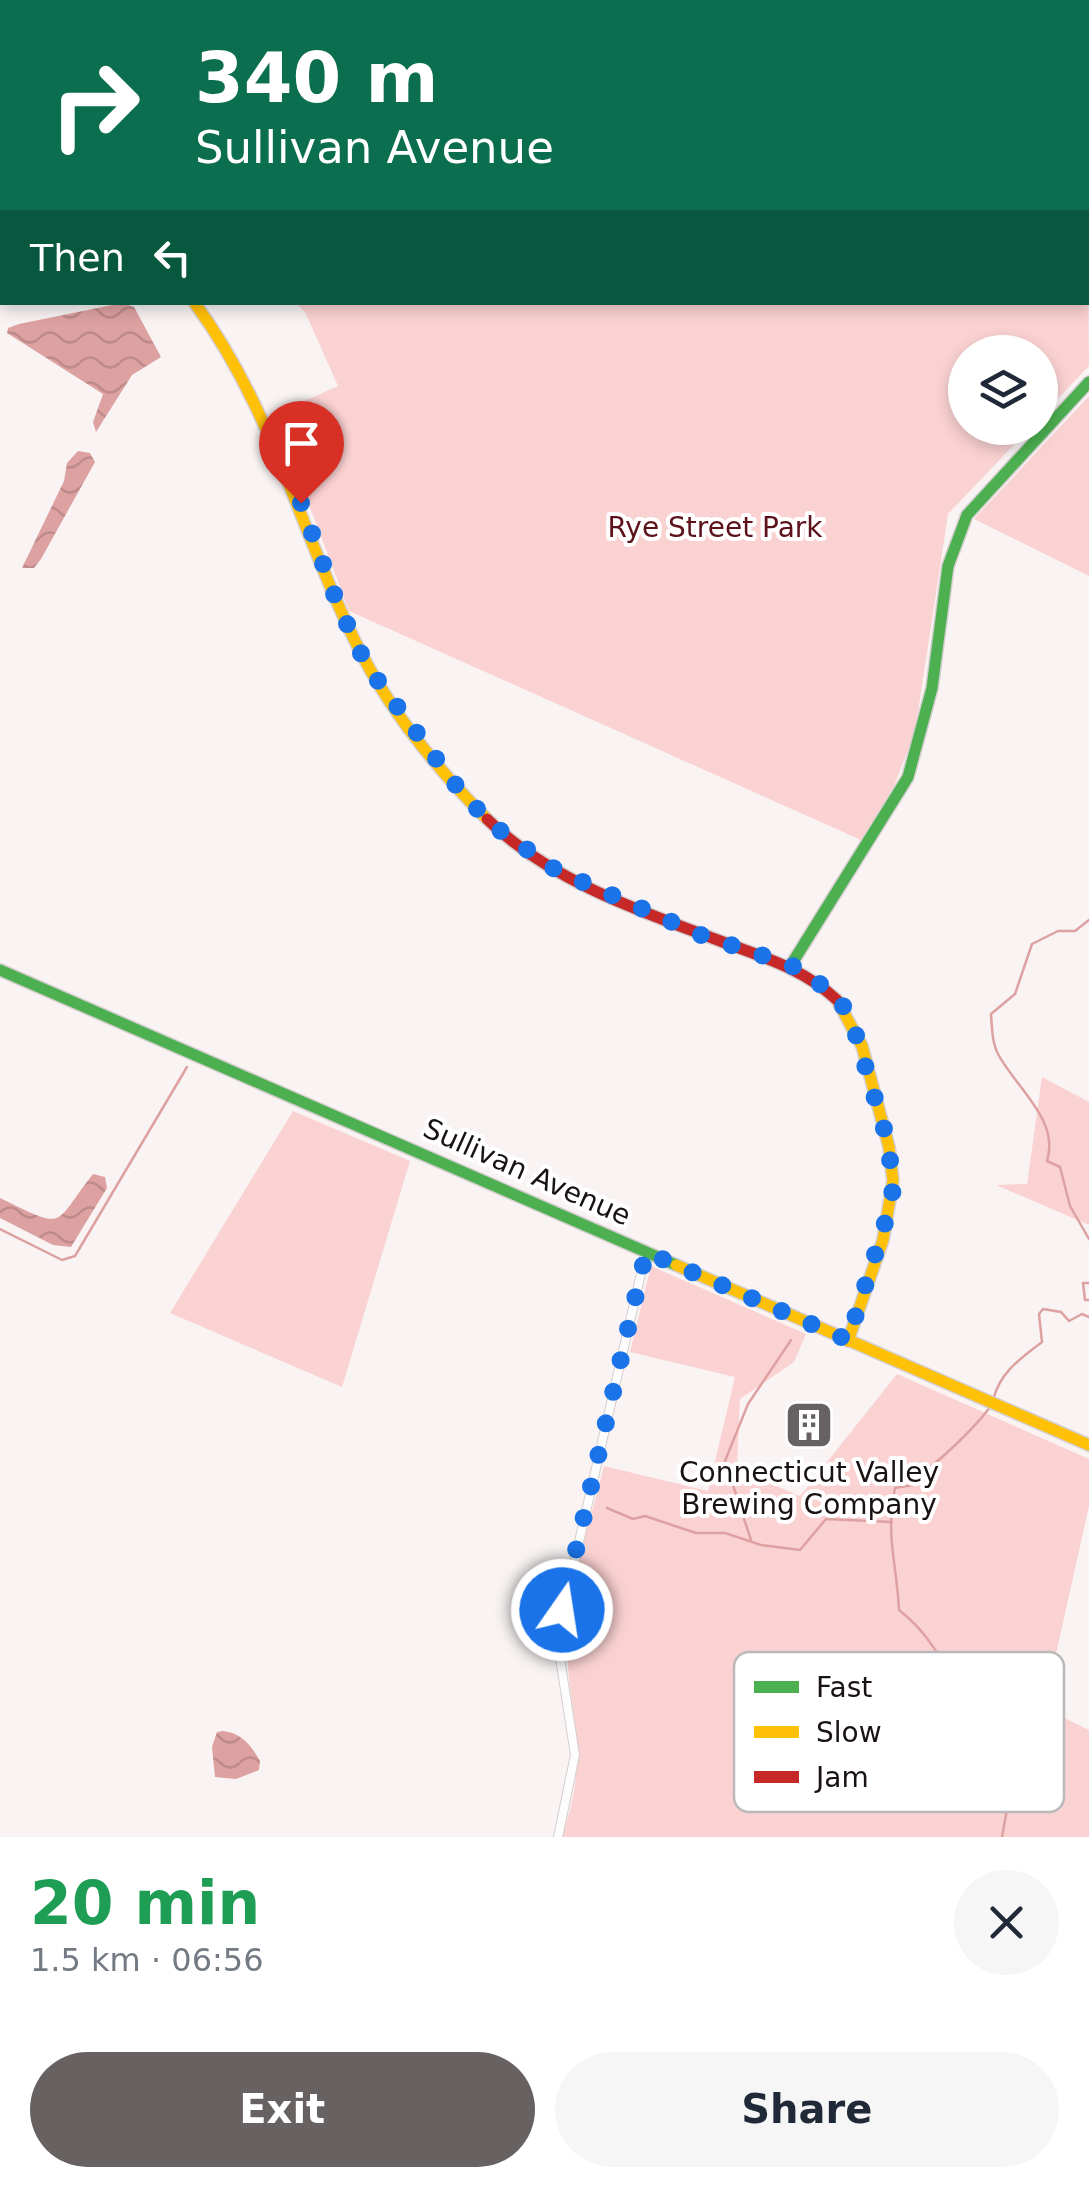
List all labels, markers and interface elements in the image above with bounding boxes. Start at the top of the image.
text: 340 m [195,37,438,119]
icon: right [30,40,160,170]
text: Sullivan Avenue [195,121,554,174]
icon: left [145,230,200,285]
text: Then [30,236,125,280]
map controls [948,335,1058,445]
button: layers [948,335,1058,445]
pin [259,401,344,504]
icon: arrive [274,416,329,471]
park label: Rye Street Park [607,511,823,544]
street label: Sullivan Avenue [418,1112,636,1232]
building icon: Connecticut Valley Brewing Company [783,1399,835,1451]
place label: Connecticut Valley Brewing Company [679,1456,939,1521]
position arrow [510,1558,614,1662]
legend [734,1652,1064,1812]
text: Fast [816,1671,872,1704]
text: Slow [816,1716,882,1749]
text: Jam [814,1761,869,1794]
text: 20 min [30,1868,260,1938]
button: close [954,1870,1059,1975]
text: 1.5 km · 06:56 [30,1941,264,1979]
button: Exit [30,2052,535,2167]
button: Share [555,2052,1059,2167]

